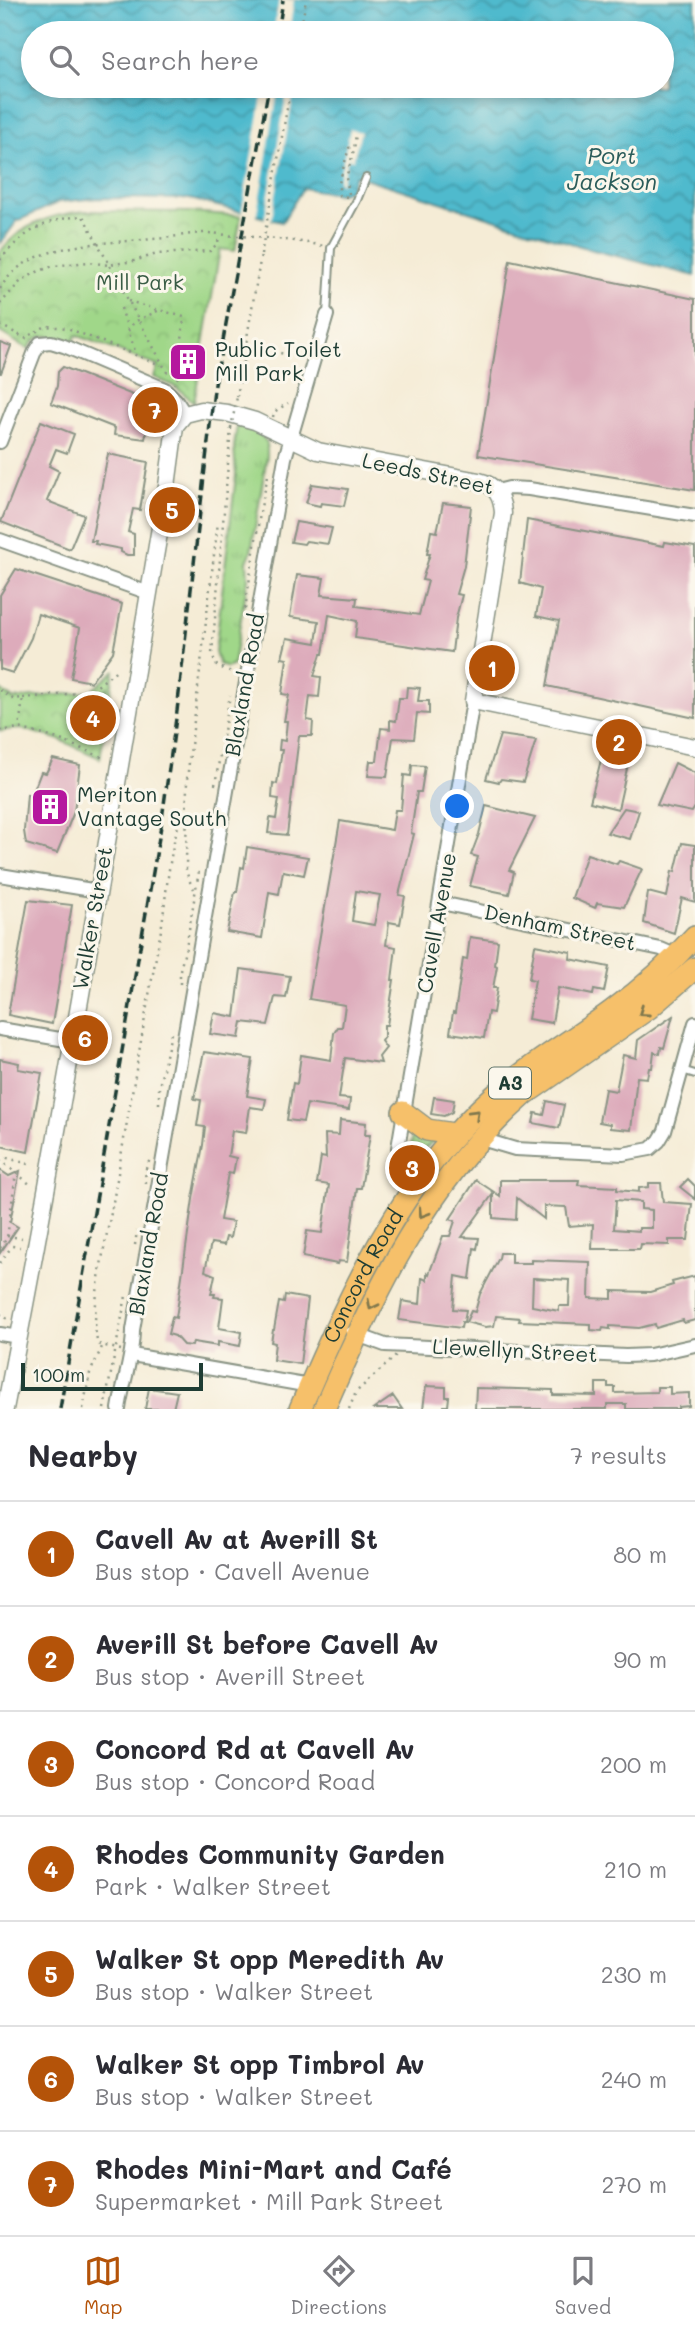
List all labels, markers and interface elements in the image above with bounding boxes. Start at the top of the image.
search box [21,21,674,98]
icon: search [45,41,83,79]
text: Search here [101,43,259,77]
water label: Port Jackson [567,140,657,196]
park label: Mill Park [96,268,184,295]
place label: Public Toilet Mill Park [215,335,342,386]
building icon: Public Toilet Mill Park [167,341,209,383]
pin: 7 [132,384,178,436]
street label: Leeds Street [360,445,497,500]
pin: 5 [149,484,195,536]
street label: Blaxland Road [218,611,269,758]
pin: 1 [469,642,515,694]
pin: 4 [70,692,116,744]
pin: 2 [596,716,642,768]
place label: Meriton Vantage South [77,780,226,831]
building icon: Meriton Vantage South [29,786,71,828]
your location [440,789,474,823]
street label: Walker Street [66,844,117,992]
street label: Cavell Avenue [410,850,461,995]
street label: Denham Street [482,897,639,956]
one-way arrow [638,1004,651,1016]
pin: 6 [62,1012,108,1064]
road number: A3 [489,1068,531,1098]
one-way arrow [467,1110,480,1123]
pin: 3 [389,1142,435,1194]
street label: Blaxland Road [122,1170,173,1317]
street label: Concord Road [316,1204,408,1347]
one-way arrow [418,1205,431,1218]
one-way arrow [367,1298,381,1310]
street label: Llewellyn Street [432,1332,598,1367]
scale bar [21,1360,203,1392]
text: 100 m [32,1362,85,1387]
text: Nearby [28,1435,138,1475]
text: 7 results [570,1440,667,1470]
text: Cavell Av at Averill St [95,1522,378,1556]
text: 1 [46,1539,56,1569]
text: 80 m [613,1539,667,1569]
text: Bus stop · Cavell Avenue [95,1556,370,1586]
text: Averill St before Cavell Av [95,1627,438,1661]
text: 2 [45,1644,57,1674]
text: 90 m [614,1644,667,1674]
text: Bus stop · Averill Street [95,1661,365,1691]
text: Concord Rd at Cavell Av [95,1732,414,1766]
text: 3 [44,1749,58,1779]
text: 200 m [600,1749,667,1779]
text: Bus stop · Concord Road [95,1766,375,1796]
text: Rhodes Community Garden [95,1837,445,1871]
text: 4 [44,1854,58,1884]
text: 210 m [604,1854,667,1884]
text: Park · Walker Street [95,1871,331,1901]
text: Walker St opp Meredith Av [95,1942,444,1976]
text: 5 [44,1959,58,1989]
text: 230 m [601,1959,667,1989]
text: Bus stop · Walker Street [95,1976,373,2006]
text: Walker St opp Timbrol Av [95,2047,424,2081]
text: 6 [44,2064,58,2094]
text: 240 m [601,2064,667,2094]
text: Bus stop · Walker Street [95,2081,373,2111]
text: Rhodes Mini-Mart and Café [95,2152,452,2186]
text: 7 [45,2169,57,2199]
text: 270 m [602,2169,667,2199]
text: Supermarket · Mill Park Street [95,2186,443,2216]
tab: Map [84,2252,123,2319]
tab: Directions [290,2252,387,2319]
tab: Saved [555,2252,611,2319]

